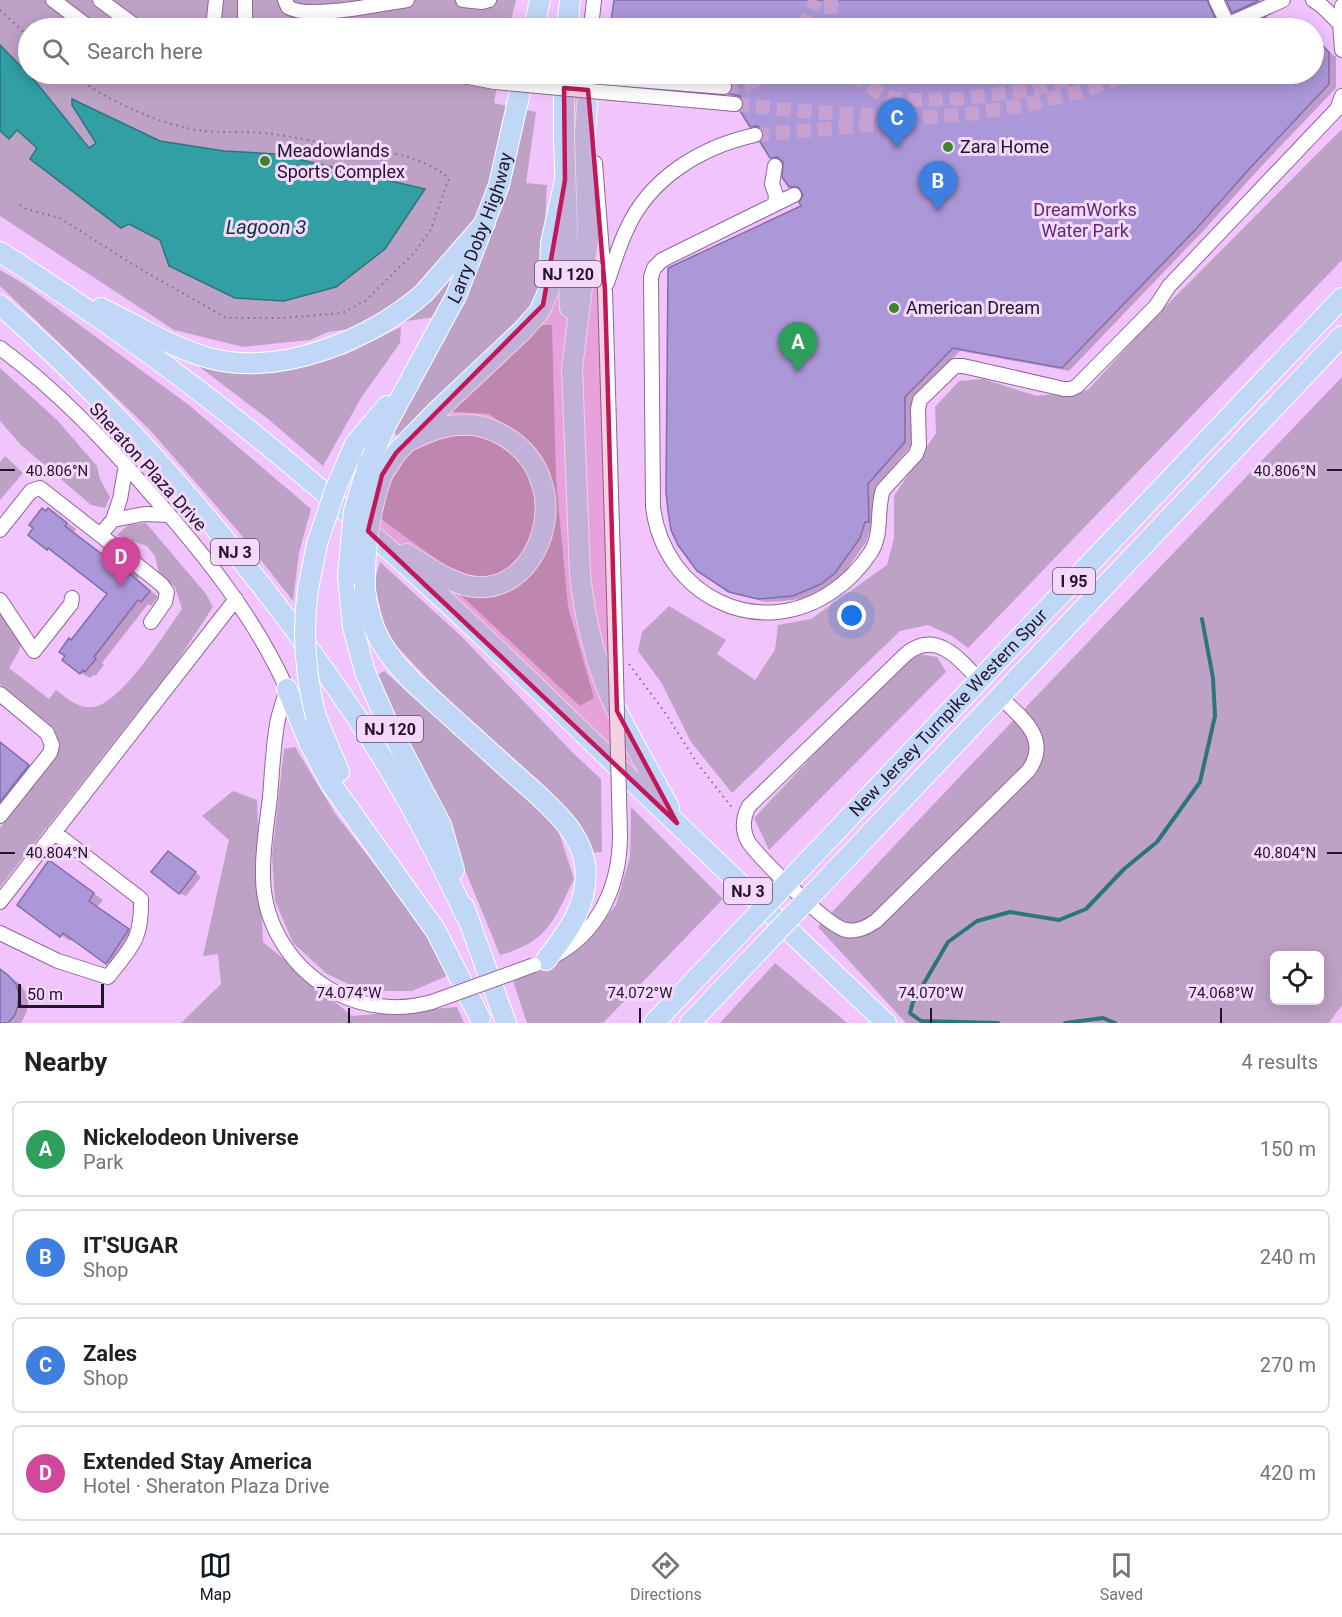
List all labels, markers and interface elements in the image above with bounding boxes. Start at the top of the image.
search box [18,18,1324,84]
icon: search [39,35,72,68]
text: Search here [87,39,203,64]
pin: C [878,98,916,148]
place label: Zara Home [960,136,1049,157]
place label: Meadowlands Sports Complex [277,140,405,182]
marker: Zara Home [941,140,955,154]
street label: Larry Doby Highway [443,150,516,307]
marker: Meadowlands Sports Complex [258,154,272,168]
pin: B [918,162,958,211]
park label: DreamWorks Water Park [1033,199,1137,241]
water label: Lagoon 3 [226,215,306,239]
road number: NJ 120 [535,261,601,287]
place label: American Dream [906,297,1040,318]
marker: American Dream [887,301,901,315]
pin: A [778,322,818,372]
street label: Sheraton Plaza Drive [85,398,211,535]
text: 40.806°N [26,462,88,480]
text: 40.806°N [1254,462,1316,480]
pin: D [102,538,140,587]
road number: NJ 3 [211,539,259,565]
road number: I 95 [1053,568,1095,594]
your location [837,601,866,630]
street label: New Jersey Turnpike Western Spur [845,604,1051,821]
road number: NJ 120 [357,716,423,742]
text: 40.804°N [26,844,88,862]
text: 40.804°N [1254,844,1316,862]
road number: NJ 3 [724,878,772,904]
map controls [1270,951,1324,1005]
button: locate [1270,951,1324,1005]
scale bar [18,981,104,1008]
text: 74.074°W [316,984,382,1002]
text: 74.072°W [607,984,673,1002]
text: 74.070°W [898,984,964,1002]
text: 74.068°W [1188,984,1254,1002]
text: 50 m [27,985,63,1004]
text: Nearby [24,1047,107,1077]
text: 4 results [1242,1050,1318,1074]
text: Nickelodeon Universe [83,1125,299,1150]
text: A [39,1137,52,1161]
text: 150 m [1260,1137,1316,1161]
text: Park [83,1150,123,1174]
text: IT'SUGAR [83,1233,178,1258]
text: B [39,1245,52,1269]
text: 240 m [1260,1245,1316,1269]
text: Shop [83,1258,129,1282]
text: Zales [83,1341,137,1366]
text: C [39,1353,52,1377]
text: 270 m [1260,1353,1316,1377]
text: Shop [83,1366,129,1390]
text: Extended Stay America [83,1449,312,1474]
text: D [39,1461,52,1485]
text: 420 m [1260,1461,1316,1485]
text: Hotel · Sheraton Plaza Drive [83,1474,329,1498]
tab: Map [199,1549,232,1604]
tab: Directions [630,1549,702,1604]
tab: Saved [1100,1549,1143,1604]

